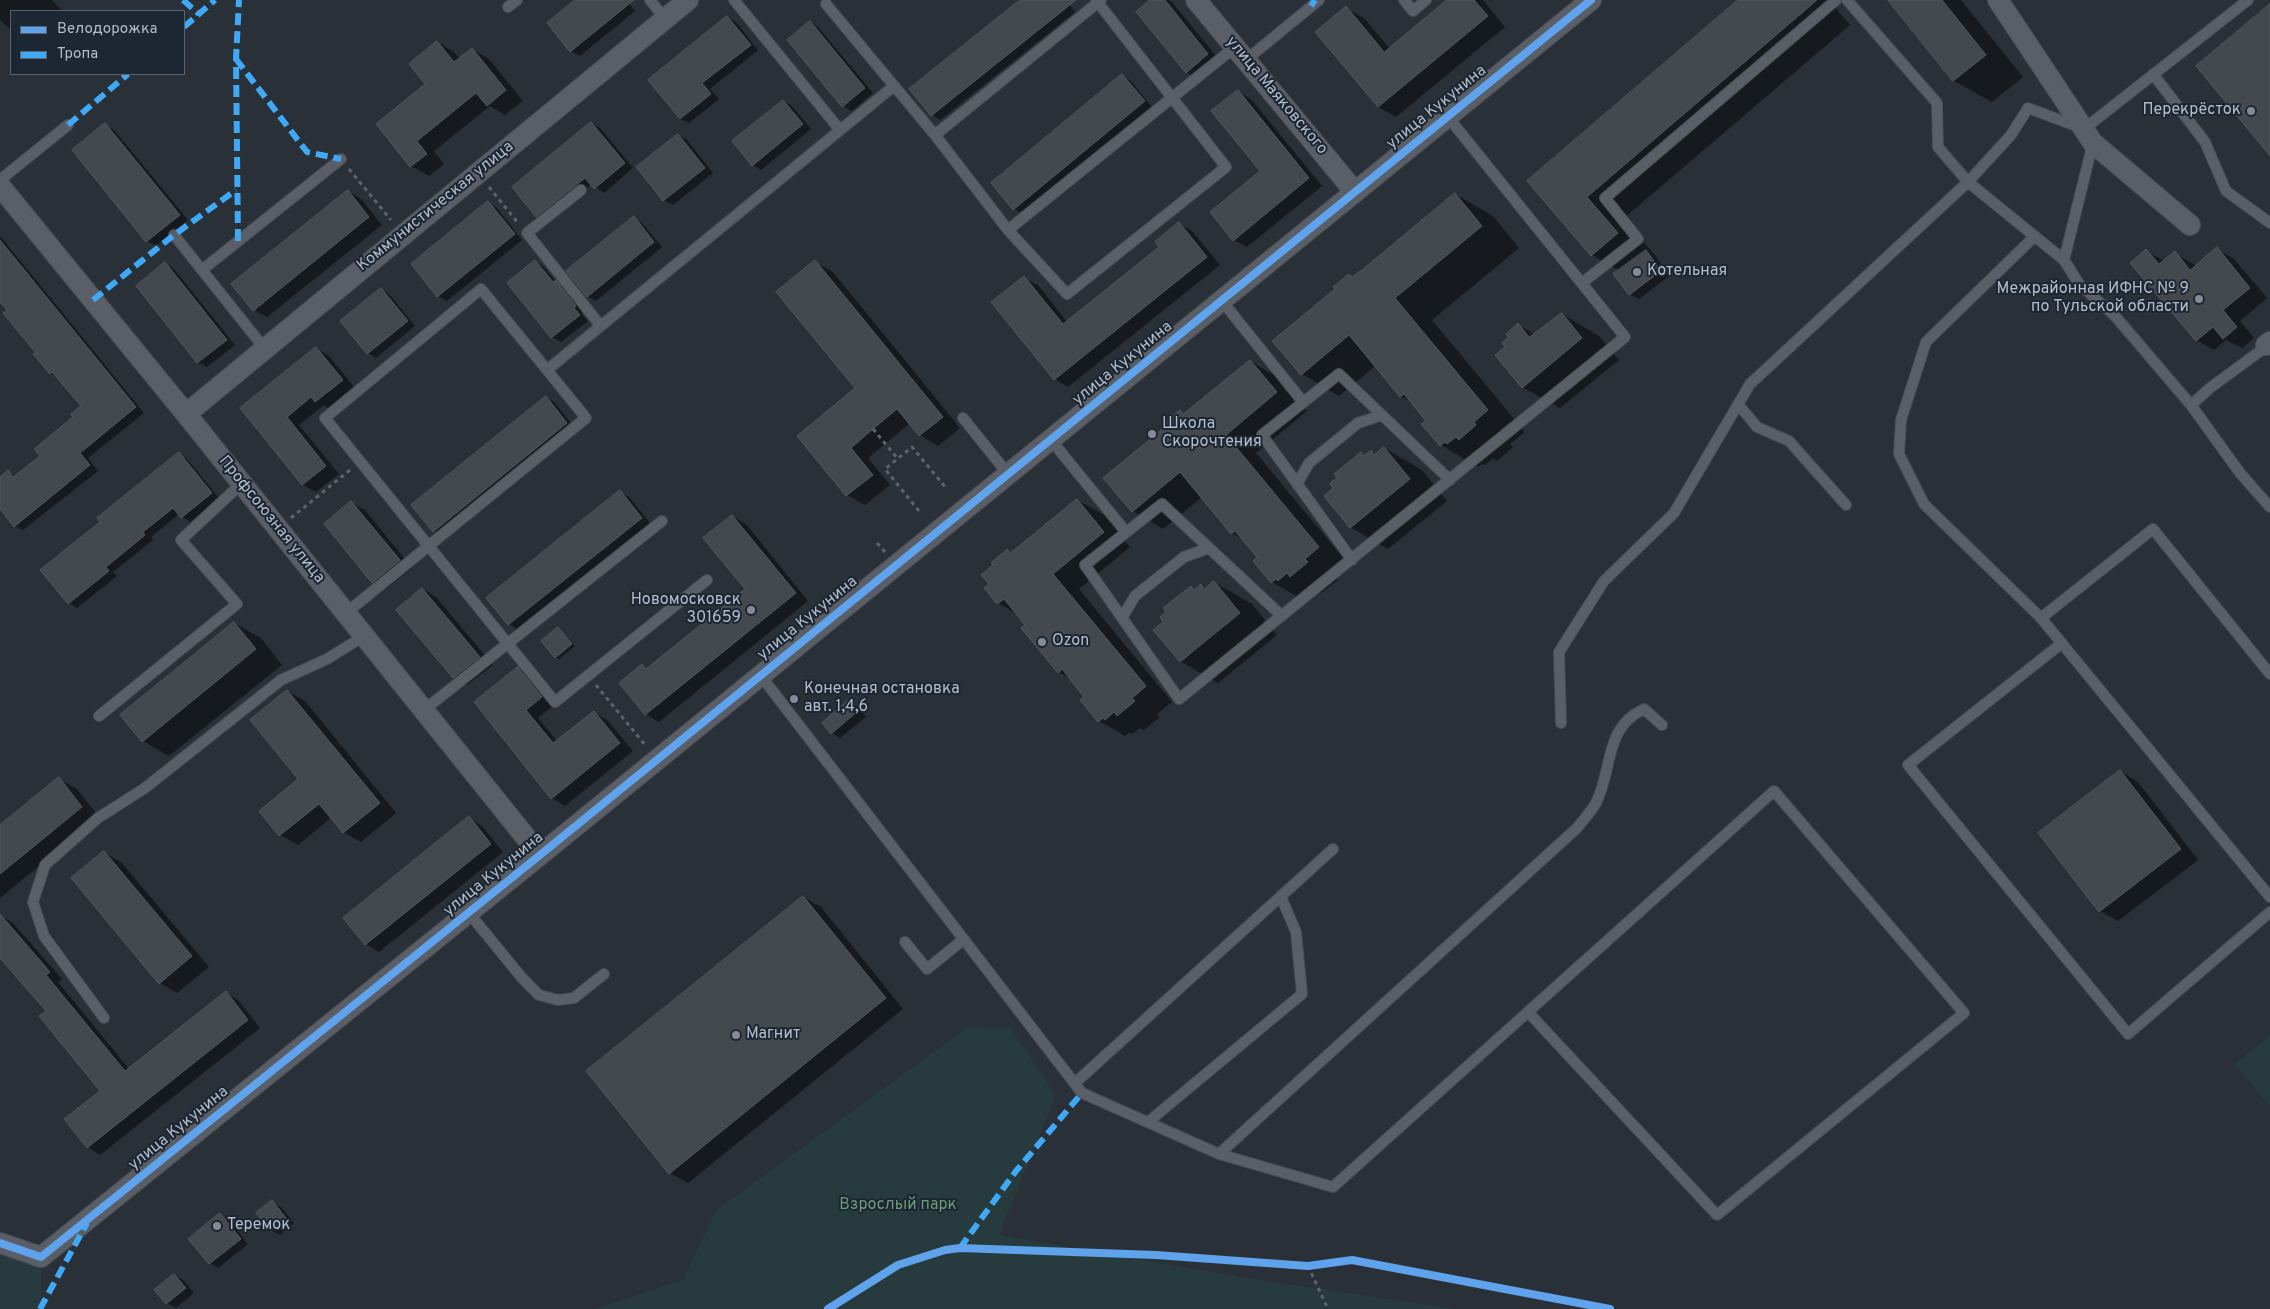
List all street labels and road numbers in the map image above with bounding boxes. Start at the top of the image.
street label: улица Маяковского [1221,33,1331,159]
street label: улица Кукунина [1383,62,1491,154]
street label: Коммунистическая улица [354,138,518,276]
street label: улица Кукунина [1069,318,1177,410]
street label: Профсоюзная улица [214,452,328,588]
street label: улица Кукунина [754,573,862,665]
street label: улица Кукунина [440,829,548,921]
street label: улица Кукунина [125,1083,233,1175]

